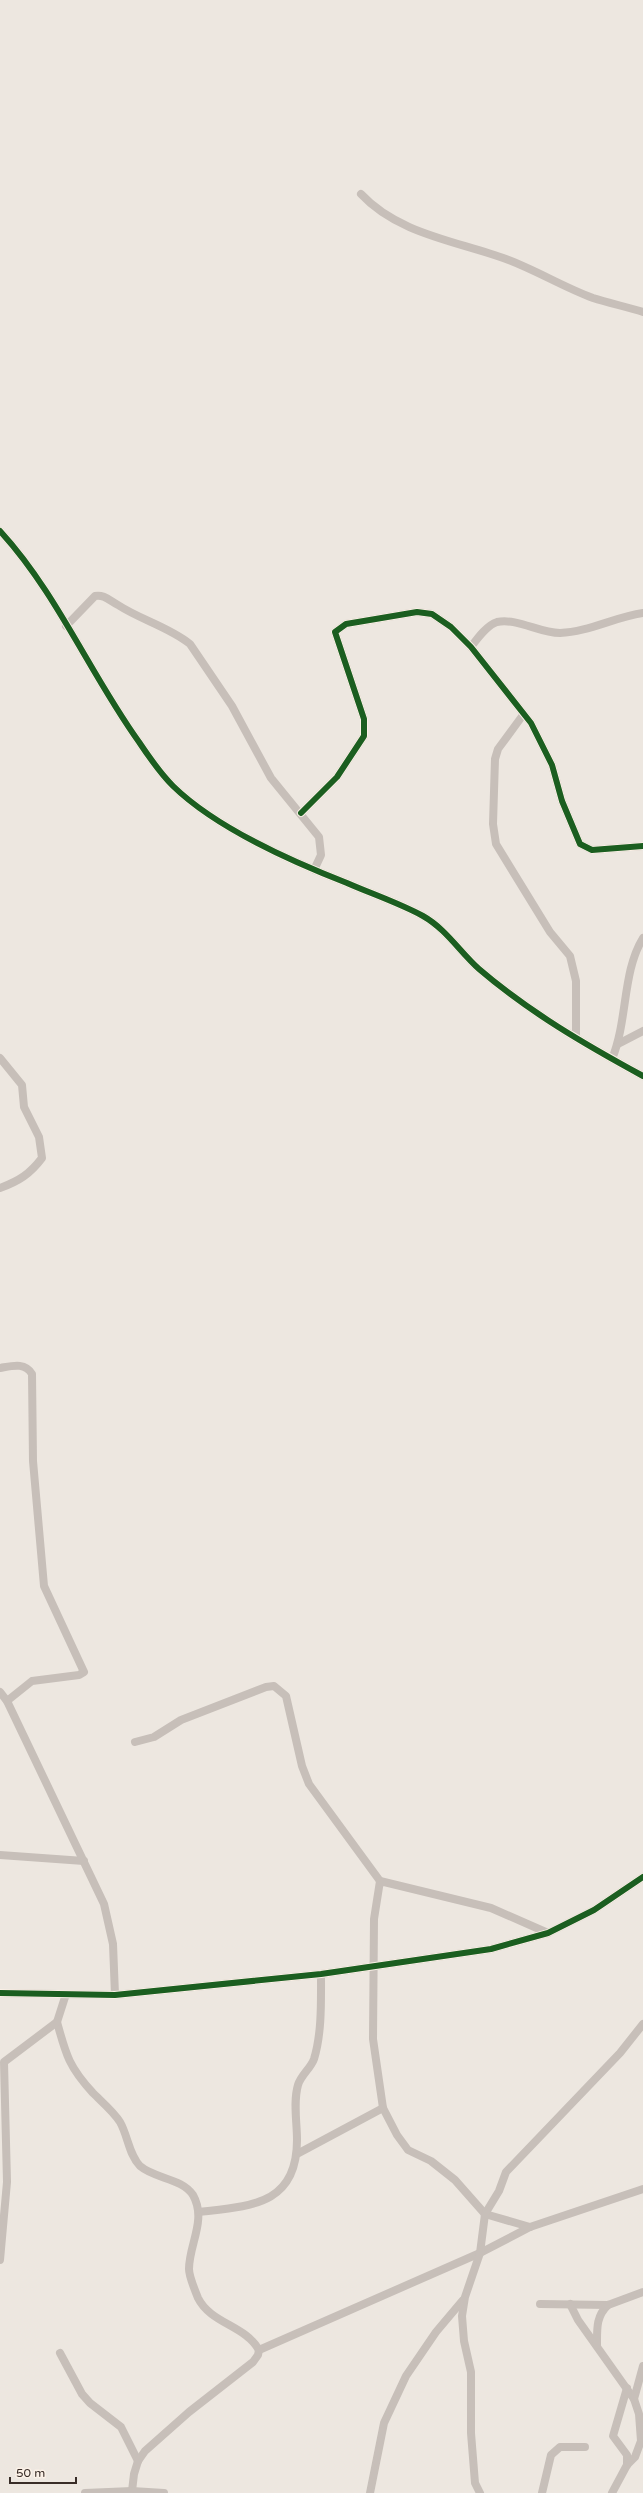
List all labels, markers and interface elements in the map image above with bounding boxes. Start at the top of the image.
scale bar [10,2459,76,2485]
text: 50 m [16,2466,45,2480]

